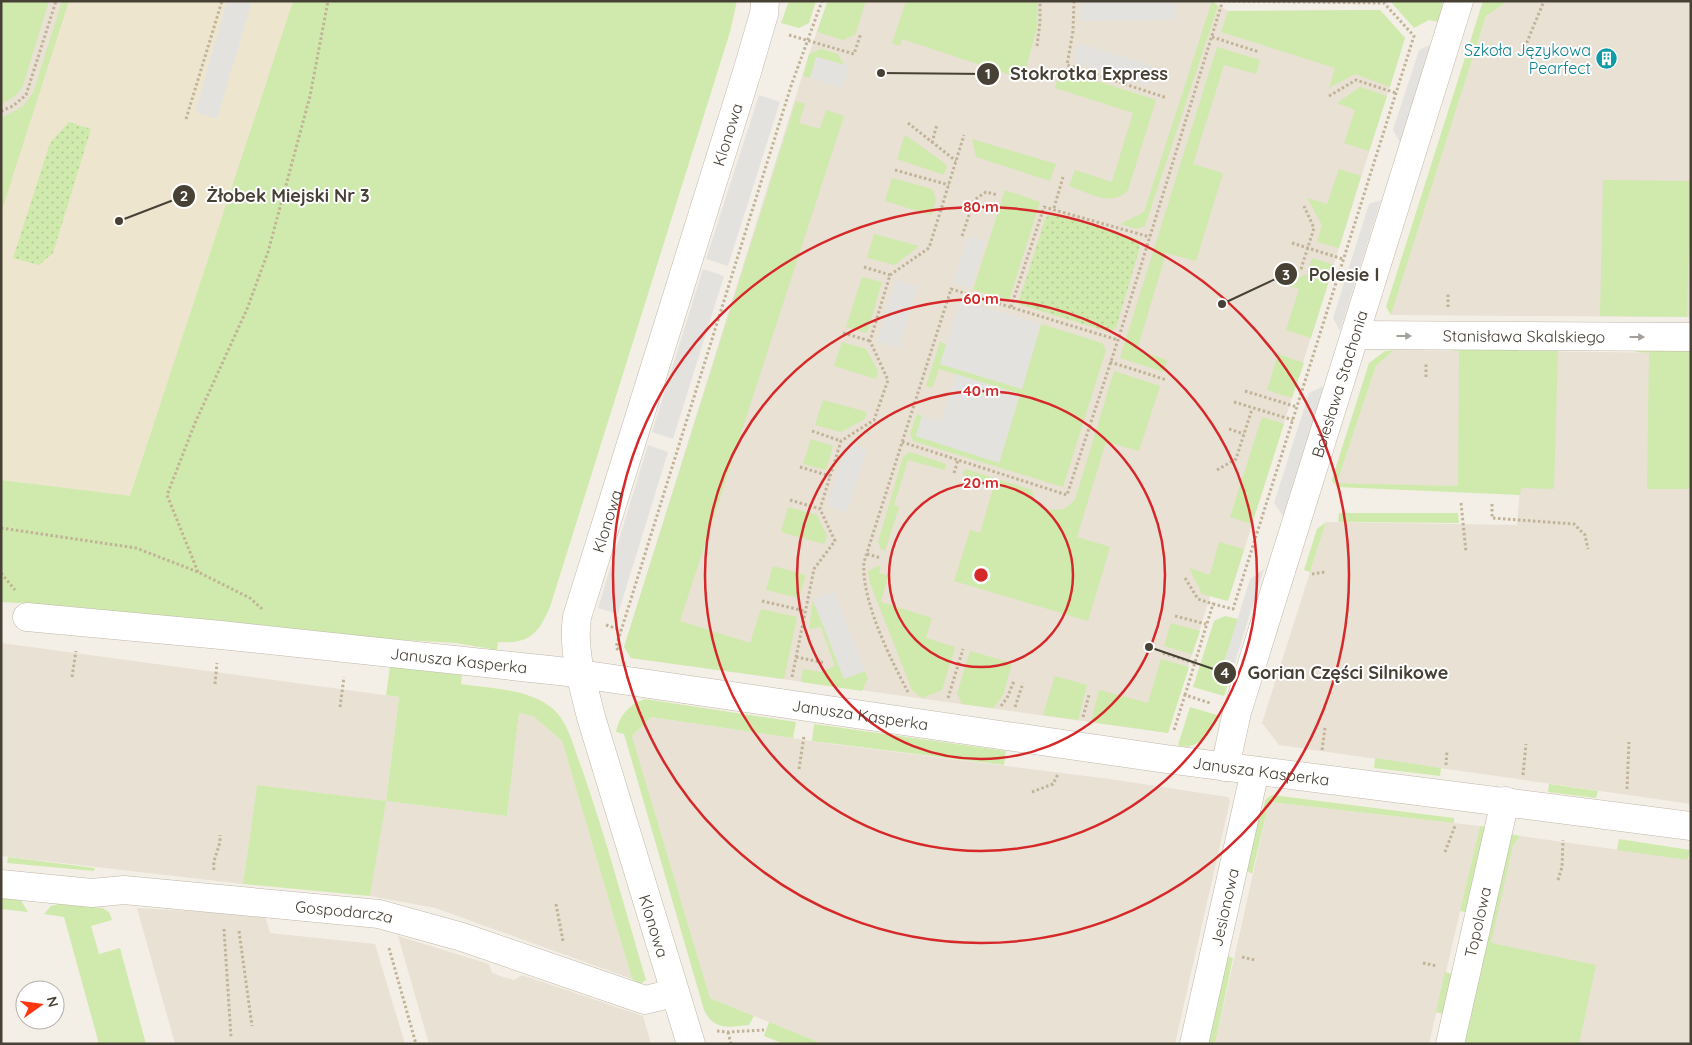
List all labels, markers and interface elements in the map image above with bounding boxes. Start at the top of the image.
place label: Szkoła Językowa Pearfect [1464,40,1591,78]
building icon: Szkoła Językowa Pearfect [1595,47,1619,71]
callout: Stokrotka Express [976,57,1178,90]
text: Stokrotka Express [1010,62,1168,85]
text: 1 [985,64,991,83]
street label: Klonowa [708,101,747,168]
callout: Żłobek Miejski Nr 3 [171,179,380,212]
text: Żłobek Miejski Nr 3 [206,184,370,207]
text: 2 [180,186,188,205]
text: 80 m [963,197,999,216]
callout: Polesie I [1273,258,1389,291]
text: Polesie I [1309,263,1379,286]
text: 3 [1282,265,1290,284]
text: 60 m [963,289,999,308]
street label: Bolesława Stachonia [1307,308,1372,460]
street label: Stanisława Skalskiego [1443,326,1605,346]
one-way arrow [1397,332,1413,340]
one-way arrow [1629,333,1645,341]
text: 40 m [963,381,999,400]
text: 20 m [963,473,999,492]
street label: Klonowa [588,487,626,555]
centre of rings [972,566,990,584]
street label: Janusza Kasperka [389,643,528,678]
callout: Gorian Części Silnikowe [1212,657,1458,690]
text: Gorian Części Silnikowe [1247,661,1449,684]
text: 4 [1221,663,1230,682]
street label: Janusza Kasperka [791,695,930,734]
street label: Janusza Kasperka [1192,753,1331,790]
street label: Jesionowa [1206,866,1243,948]
street label: Topolowa [1460,885,1495,959]
street label: Klonowa [635,892,673,960]
street label: Gospodarcza [294,896,396,928]
north arrow [15,980,65,1030]
text: N [43,995,63,1009]

